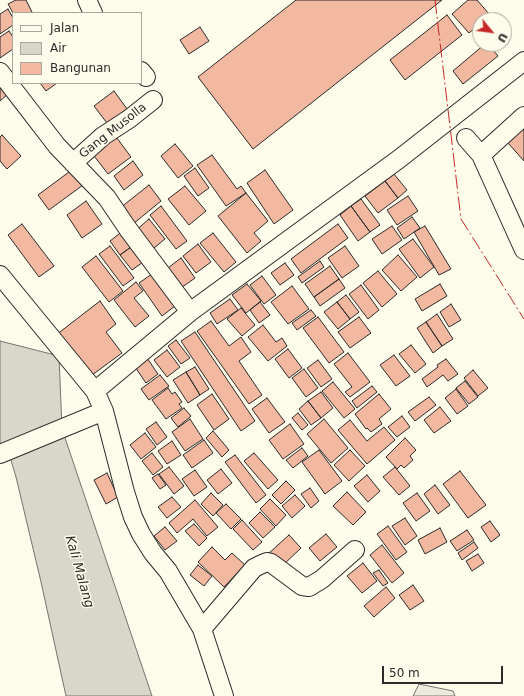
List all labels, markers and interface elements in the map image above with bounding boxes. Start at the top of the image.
legend [12,12,142,84]
north arrow [472,12,512,52]
text: Jalan [50,21,79,35]
text: U [494,31,510,45]
text: Air [50,41,66,55]
text: Bangunan [50,61,111,75]
street label: Gang Musolla [77,100,149,162]
water label: Kali Malang [61,534,97,610]
scale bar [384,658,505,684]
text: 50 m [389,666,420,680]

